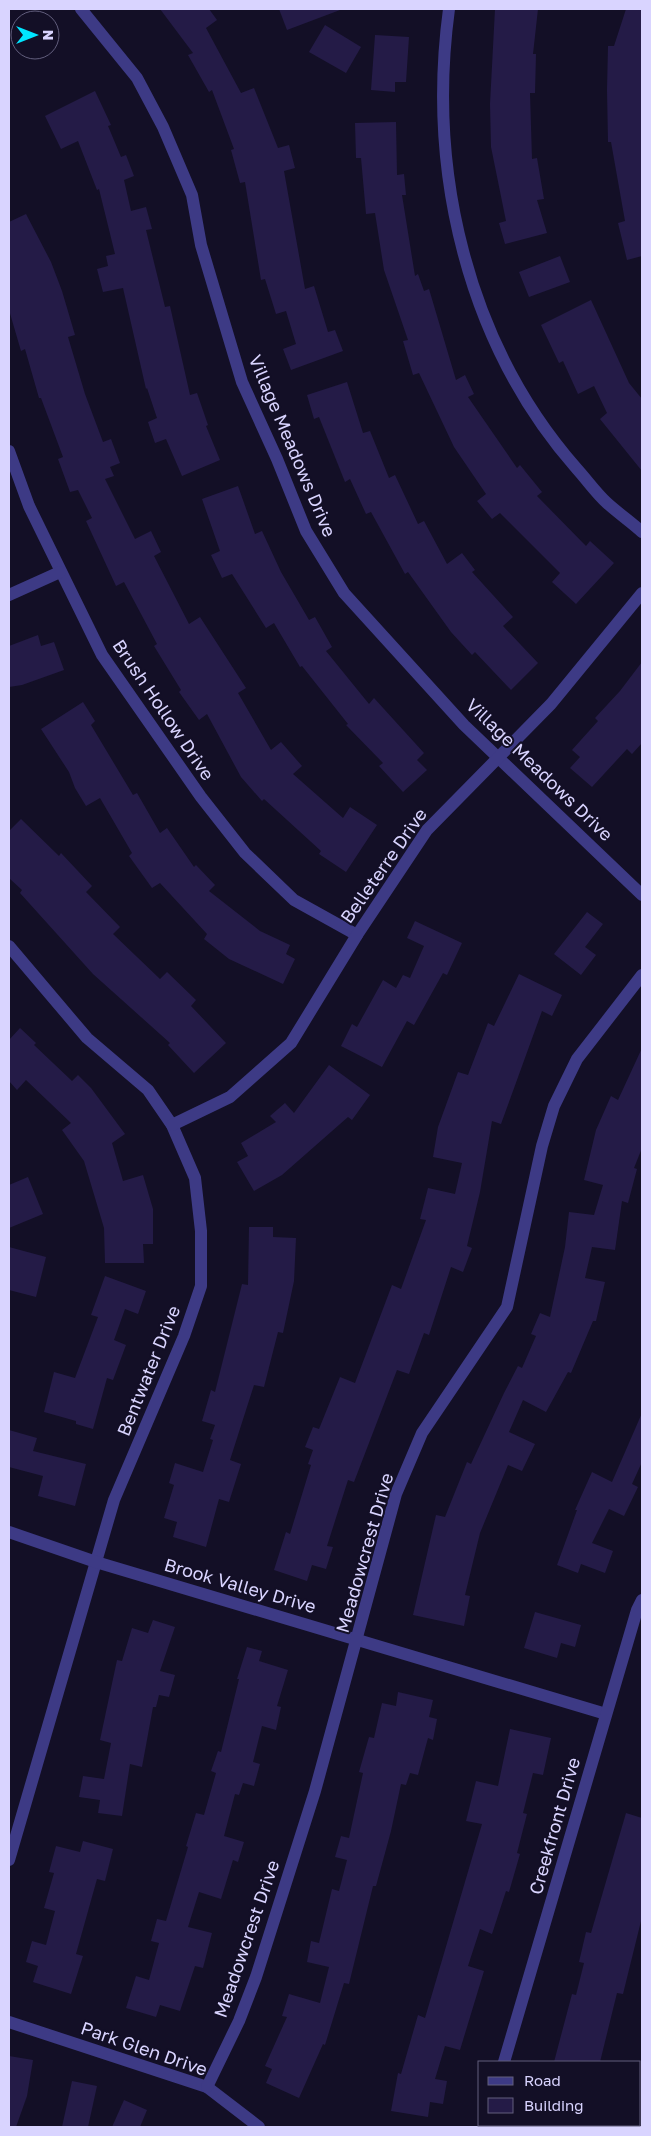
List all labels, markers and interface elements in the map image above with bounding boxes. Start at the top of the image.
north arrow [10,10,60,60]
text: N [40,30,57,40]
street label: Village Meadows Drive [245,351,341,540]
street label: Brush Hollow Drive [109,635,219,784]
street label: Village Meadows Drive [462,693,618,845]
street label: Belleterre Drive [335,804,431,927]
street label: Bentwater Drive [112,1302,184,1439]
street label: Meadowcrest Drive [331,1470,397,1635]
street label: Brook Valley Drive [162,1553,319,1617]
street label: Creekfront Drive [524,1755,584,1897]
street label: Meadowcrest Drive [209,1857,283,2020]
street label: Park Glen Drive [78,2016,210,2080]
legend [478,2061,641,2126]
text: Road [524,2071,561,2089]
text: Building [524,2096,584,2114]

